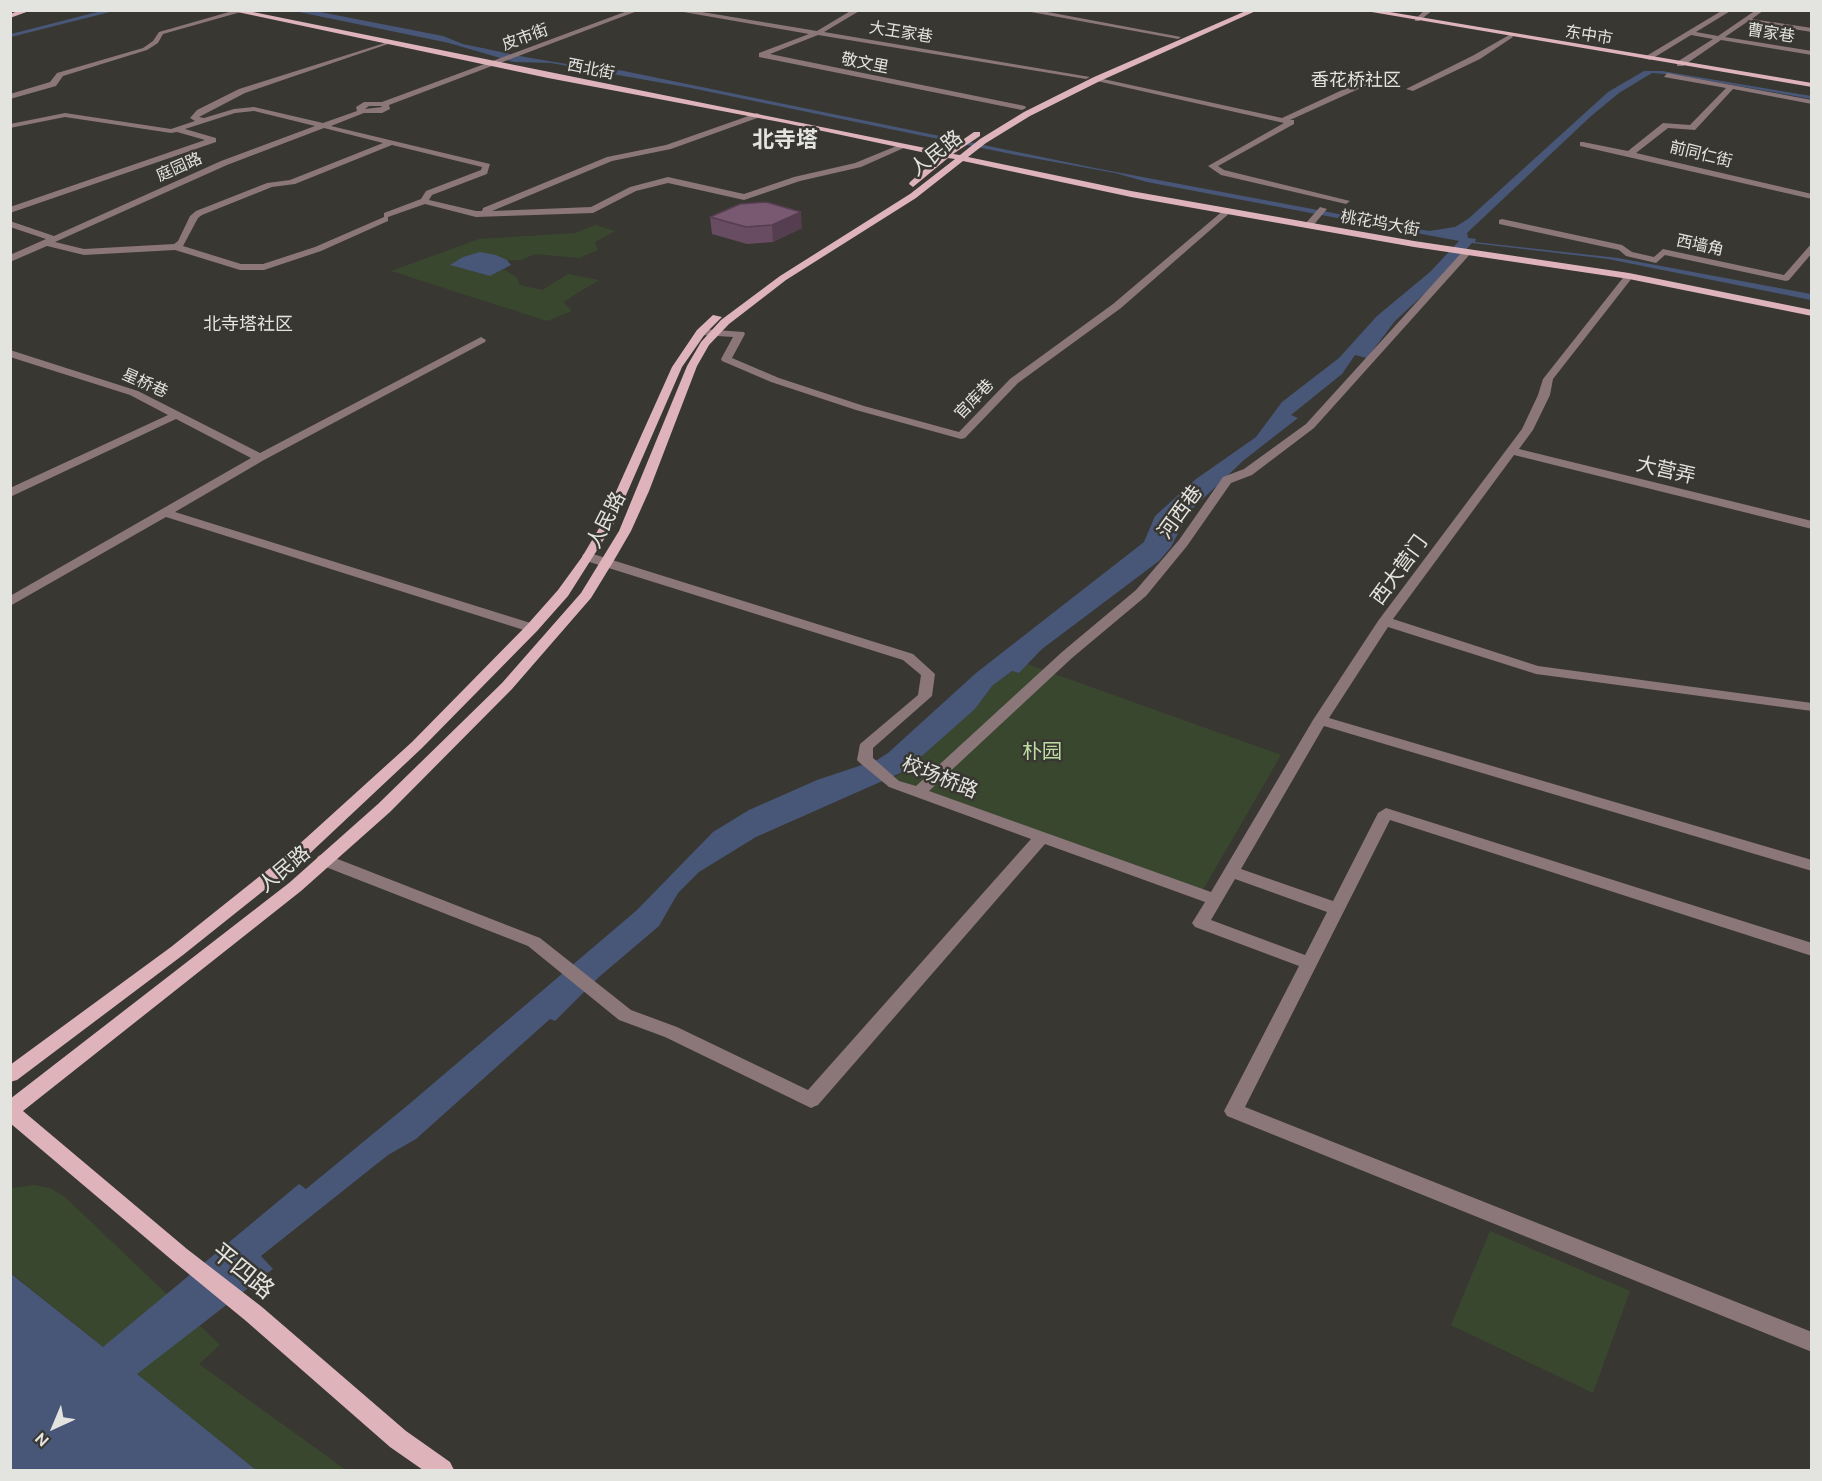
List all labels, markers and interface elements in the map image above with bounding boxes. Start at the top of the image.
street label: 大王家巷 [868,18,934,46]
street label: 皮市街 [499,20,551,54]
street label: 曹家巷 [1746,20,1796,46]
street label: 东中市 [1564,22,1614,48]
street label: 敬文里 [840,49,890,77]
street label: 西北街 [566,55,616,83]
district label: 香花桥社区 [1311,69,1401,91]
street label: 人民路 [905,125,967,181]
district label: 北寺塔 [752,127,818,153]
street label: 前同仁街 [1668,137,1734,171]
street label: 庭园路 [153,148,205,186]
street label: 桃花坞大街 [1339,207,1421,239]
street label: 西墙角 [1675,231,1725,259]
district label: 北寺塔社区 [203,313,293,335]
street label: 星桥巷 [119,364,171,402]
street label: 官库巷 [950,375,998,423]
street label: 大营弄 [1634,452,1698,488]
street label: 河西巷 [1153,481,1207,543]
street label: 人民路 [582,488,630,552]
street label: 西大营门 [1366,531,1432,609]
park label: 朴园 [1022,739,1062,763]
street label: 校场桥路 [898,751,982,803]
street label: 人民路 [253,841,315,897]
street label: 平四路 [206,1237,280,1305]
north arrow [24,1397,84,1457]
text: N [31,1429,52,1451]

